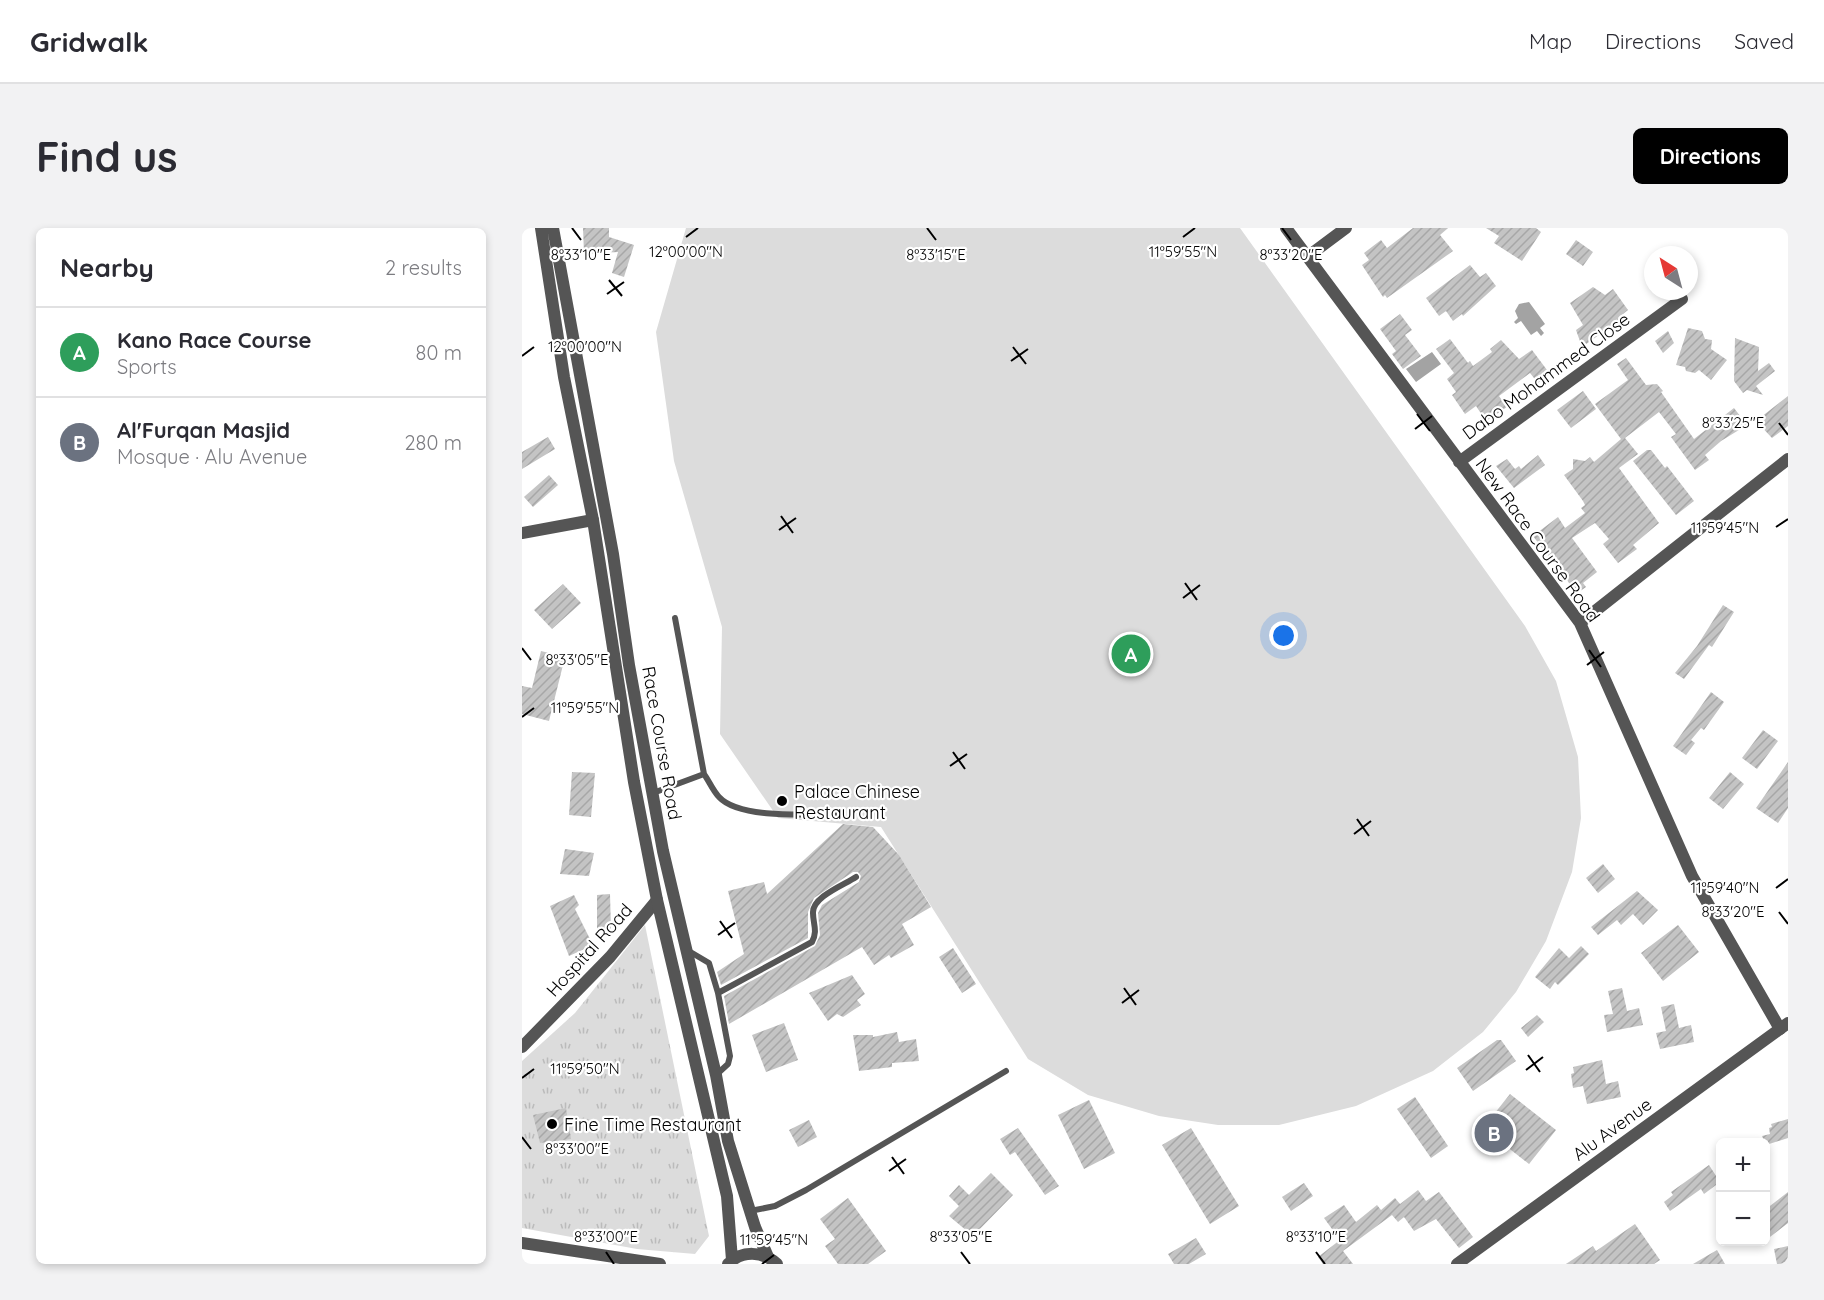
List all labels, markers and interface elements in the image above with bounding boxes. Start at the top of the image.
text: Gridwalk [30,24,149,59]
text: Map [1529,28,1572,54]
text: Directions [1605,28,1701,54]
text: Saved [1734,28,1794,54]
button: Directions [1633,128,1788,184]
text: Find us [36,130,178,183]
text: 12°00'00"N [649,242,723,261]
text: 11°59'55"N [1149,242,1217,261]
text: 8°33'10"E [551,245,611,264]
text: 8°33'15"E [906,245,966,264]
text: 8°33'20"E [1259,245,1323,264]
north arrow [1644,246,1698,300]
text: Nearby [60,251,154,284]
text: 2 results [385,255,462,280]
street label: Dabo Mohammed Close [1458,307,1634,445]
text: Kano Race Course [117,326,311,354]
text: 12°00'00"N [548,337,622,356]
text: A [73,340,86,365]
text: 80 m [416,340,462,365]
text: Sports [117,354,177,379]
text: 8°33'25"E [1702,413,1764,432]
text: Al'Furqan Masjid [117,416,290,444]
text: B [73,430,86,455]
text: 280 m [405,430,462,455]
text: Mosque · Alu Avenue [117,444,307,469]
street label: New Race Course Road [1471,453,1605,627]
text: 11°59'45"N [1691,518,1759,537]
your location [1269,621,1298,650]
pin: A [1112,632,1150,676]
text: 8°33'05"E [545,650,609,669]
street label: Race Course Road [637,664,687,822]
text: 11°59'55"N [551,698,619,717]
place label: Palace Chinese Restaurant [794,780,920,824]
marker: Palace Chinese Restaurant [775,794,789,808]
text: 11°59'40"N [1690,878,1760,897]
street label: Hospital Road [541,899,637,1001]
text: 8°33'20"E [1701,902,1765,921]
text: 11°59'50"N [550,1059,620,1078]
street label: Alu Avenue [1568,1093,1656,1165]
pin: B [1474,1110,1514,1156]
place label: Fine Time Restaurant [564,1113,742,1136]
marker: Fine Time Restaurant [545,1117,559,1131]
map controls [1716,1138,1770,1246]
button: + [1716,1138,1770,1192]
text: 8°33'00"E [545,1139,609,1158]
button: − [1716,1192,1770,1246]
text: 8°33'00"E [574,1227,638,1246]
text: 8°33'05"E [929,1227,993,1246]
text: 8°33'10"E [1286,1227,1346,1246]
text: 11°59'45"N [740,1230,808,1249]

